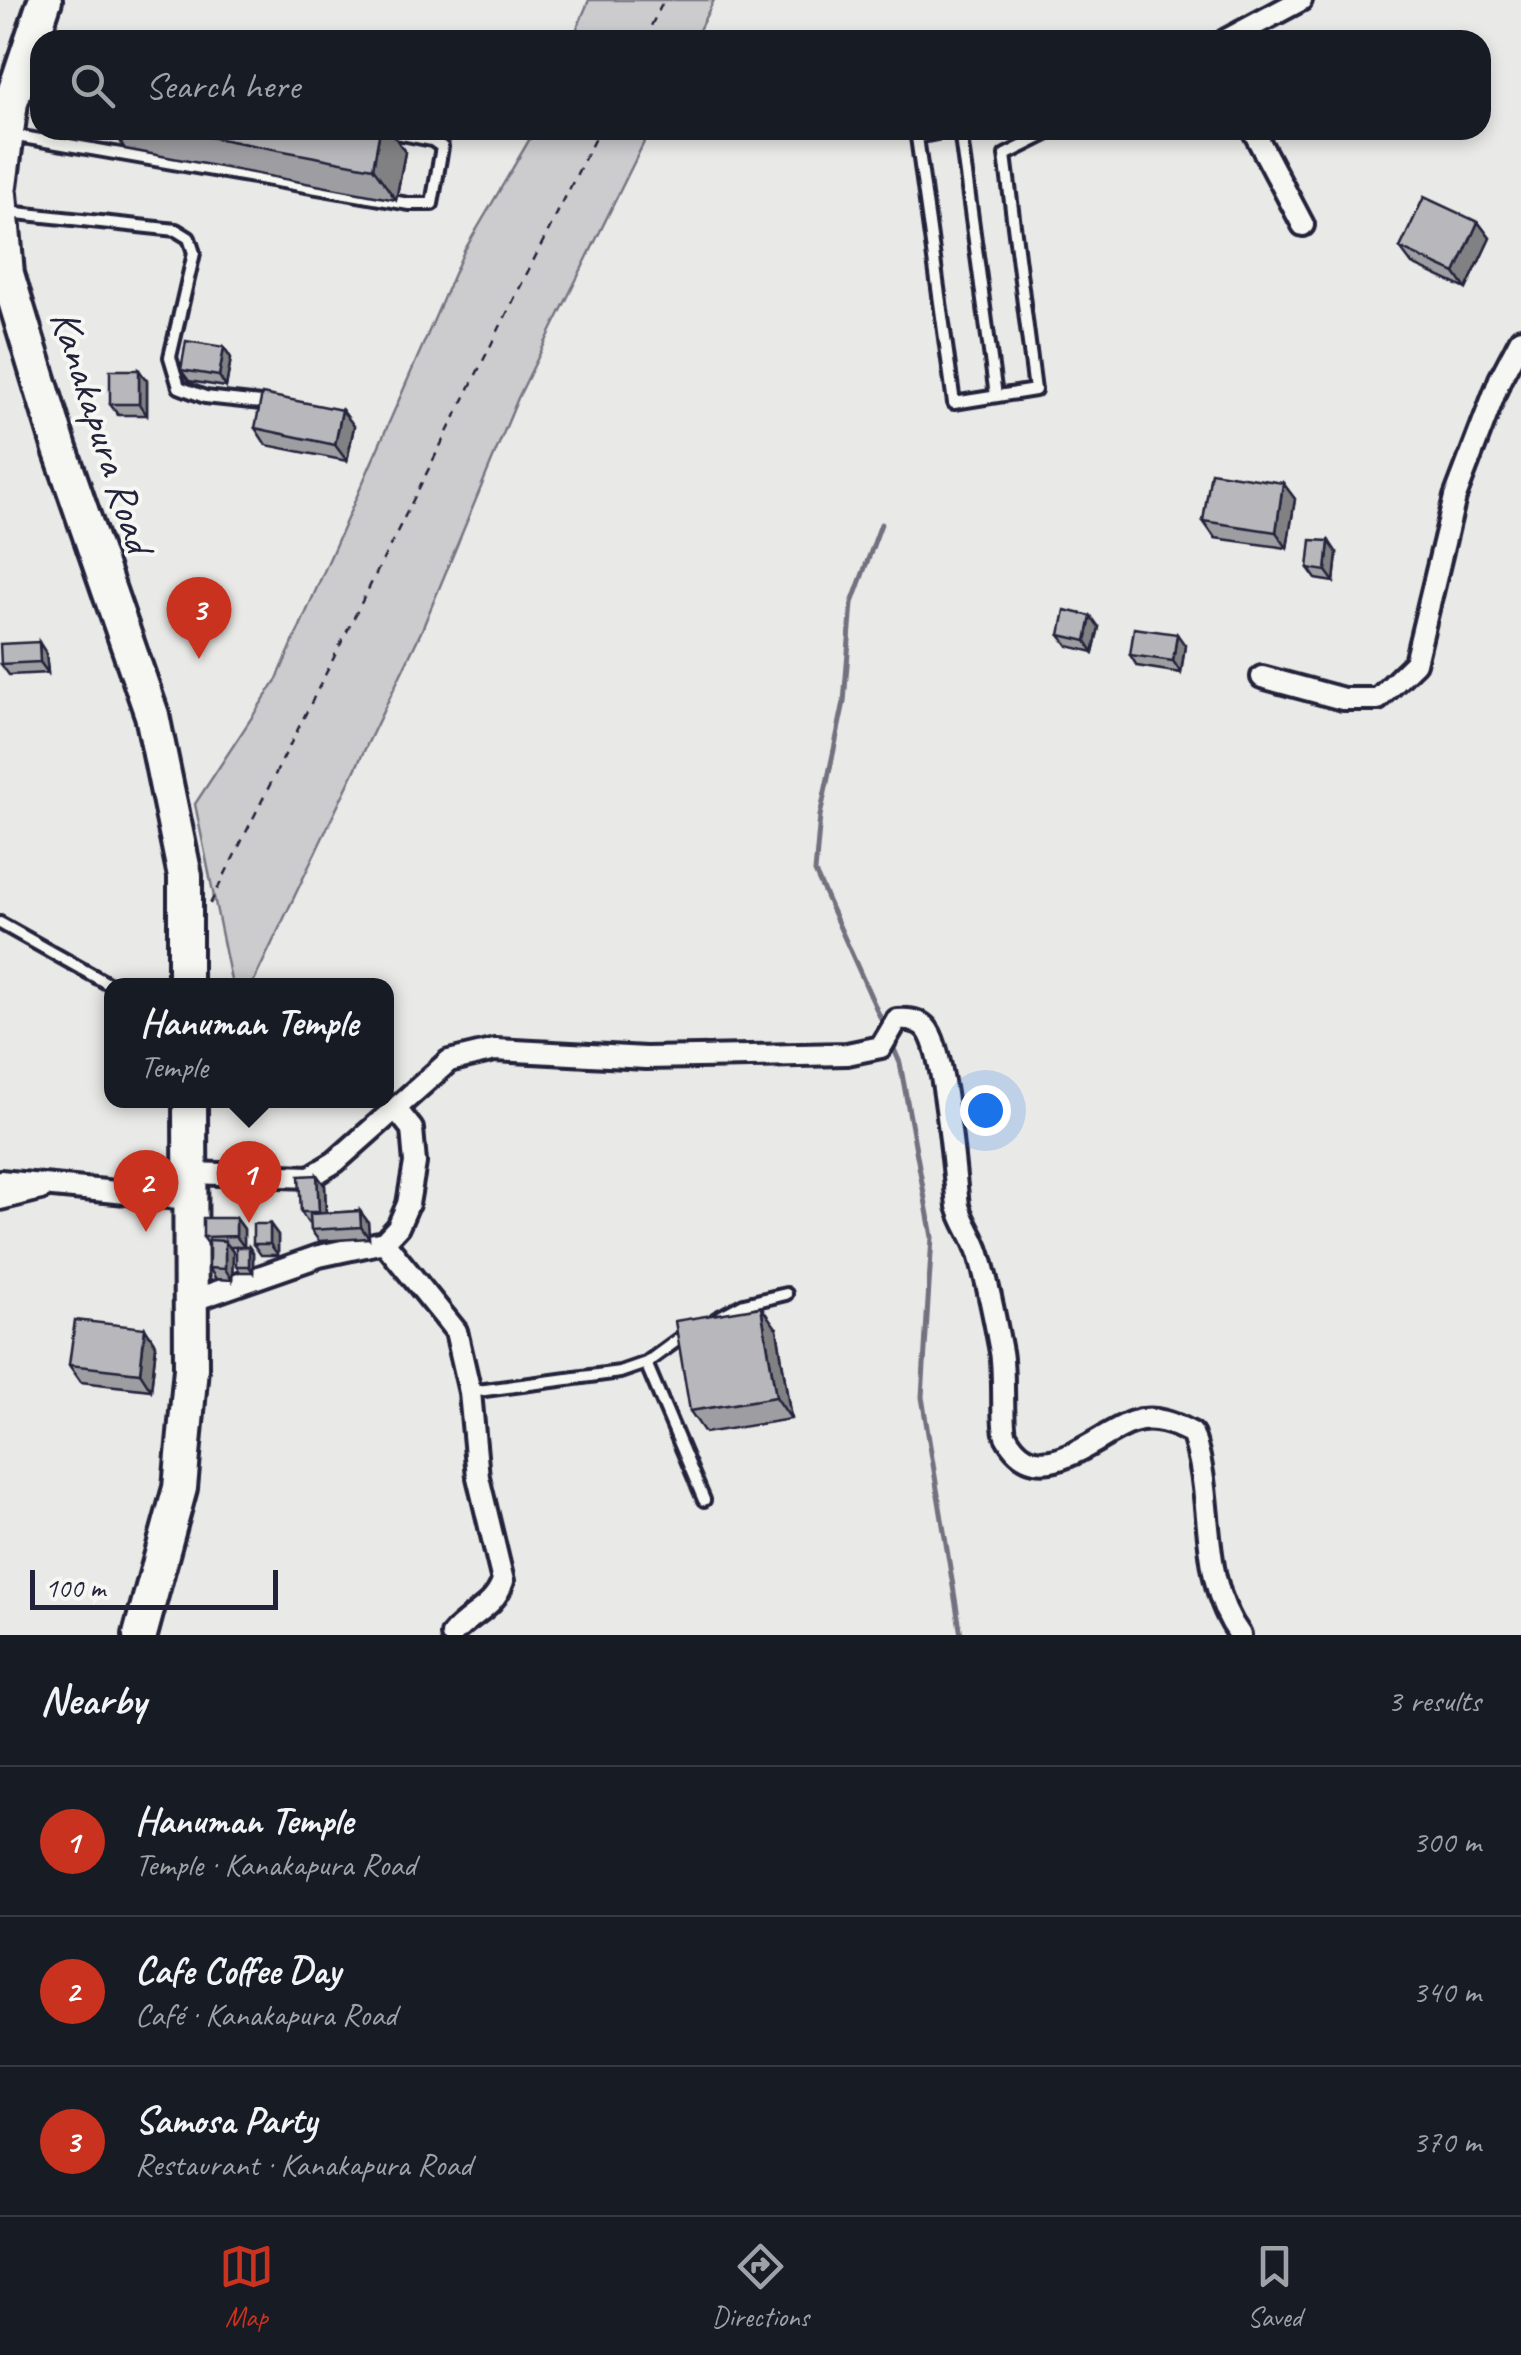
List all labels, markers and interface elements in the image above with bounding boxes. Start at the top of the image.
search box [30,30,1491,140]
icon: search [65,58,120,113]
text: Search here [145,62,300,109]
street label: Kanakapura Road [38,303,168,565]
pin: 3 [166,576,232,659]
popup [104,978,394,1108]
text: Hanuman Temple [140,999,358,1046]
text: Temple [140,1046,208,1087]
your location [960,1085,1011,1136]
pin: 1 [216,1140,282,1223]
pin: 2 [114,1150,178,1232]
scale bar [30,1565,278,1610]
text: 100 m [45,1570,105,1605]
text: Nearby [40,1674,146,1727]
text: 3 results [1387,1680,1481,1721]
text: Hanuman Temple [135,1797,353,1844]
text: 1 [65,1821,80,1862]
text: 300 m [1412,1821,1481,1862]
text: Temple · Kanakapura Road [135,1844,416,1885]
text: Cafe Coffee Day [135,1947,341,1994]
text: 2 [65,1971,80,2012]
text: 340 m [1412,1971,1481,2012]
text: Café · Kanakapura Road [135,1994,397,2035]
text: Samosa Party [135,2097,317,2144]
text: 3 [65,2121,80,2162]
text: 370 m [1412,2121,1481,2162]
text: Restaurant · Kanakapura Road [135,2144,472,2185]
tab: Map [219,2239,274,2334]
tab: Directions [712,2239,809,2334]
tab: Saved [1247,2239,1302,2334]

